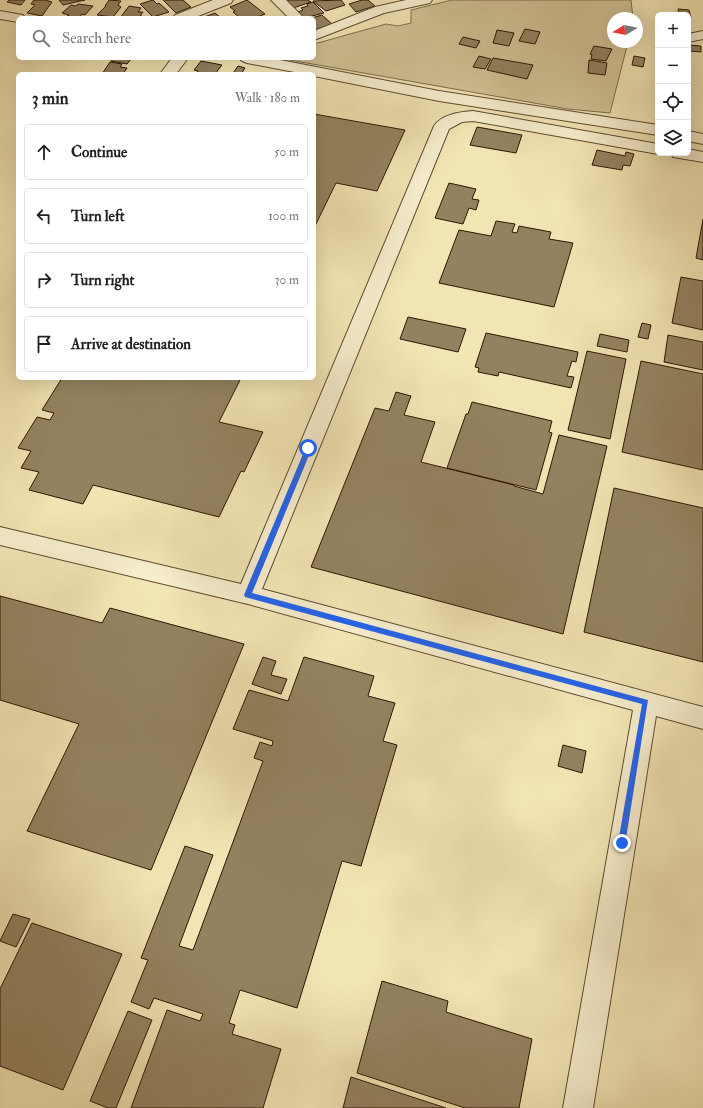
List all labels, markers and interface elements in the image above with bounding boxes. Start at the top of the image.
north arrow [607,12,643,48]
map controls [655,12,691,156]
button: + [655,12,691,48]
search box [16,16,316,60]
icon: search [30,27,52,49]
text: Search here [62,29,131,48]
button: − [655,48,691,84]
button: locate [655,84,691,120]
text: 3 min [32,88,69,109]
text: Walk · 180 m [235,90,300,106]
button: layers [655,120,691,156]
icon: ahead [33,141,55,163]
text: Continue [71,143,127,162]
text: 50 m [274,144,299,160]
icon: left [33,205,55,227]
text: Turn left [71,207,125,226]
text: 100 m [268,208,299,224]
icon: right [33,269,55,291]
text: Turn right [71,271,134,290]
text: 30 m [275,272,299,288]
icon: arrive [33,333,55,355]
text: Arrive at destination [71,335,191,354]
route start [299,439,317,457]
route end [613,834,631,852]

